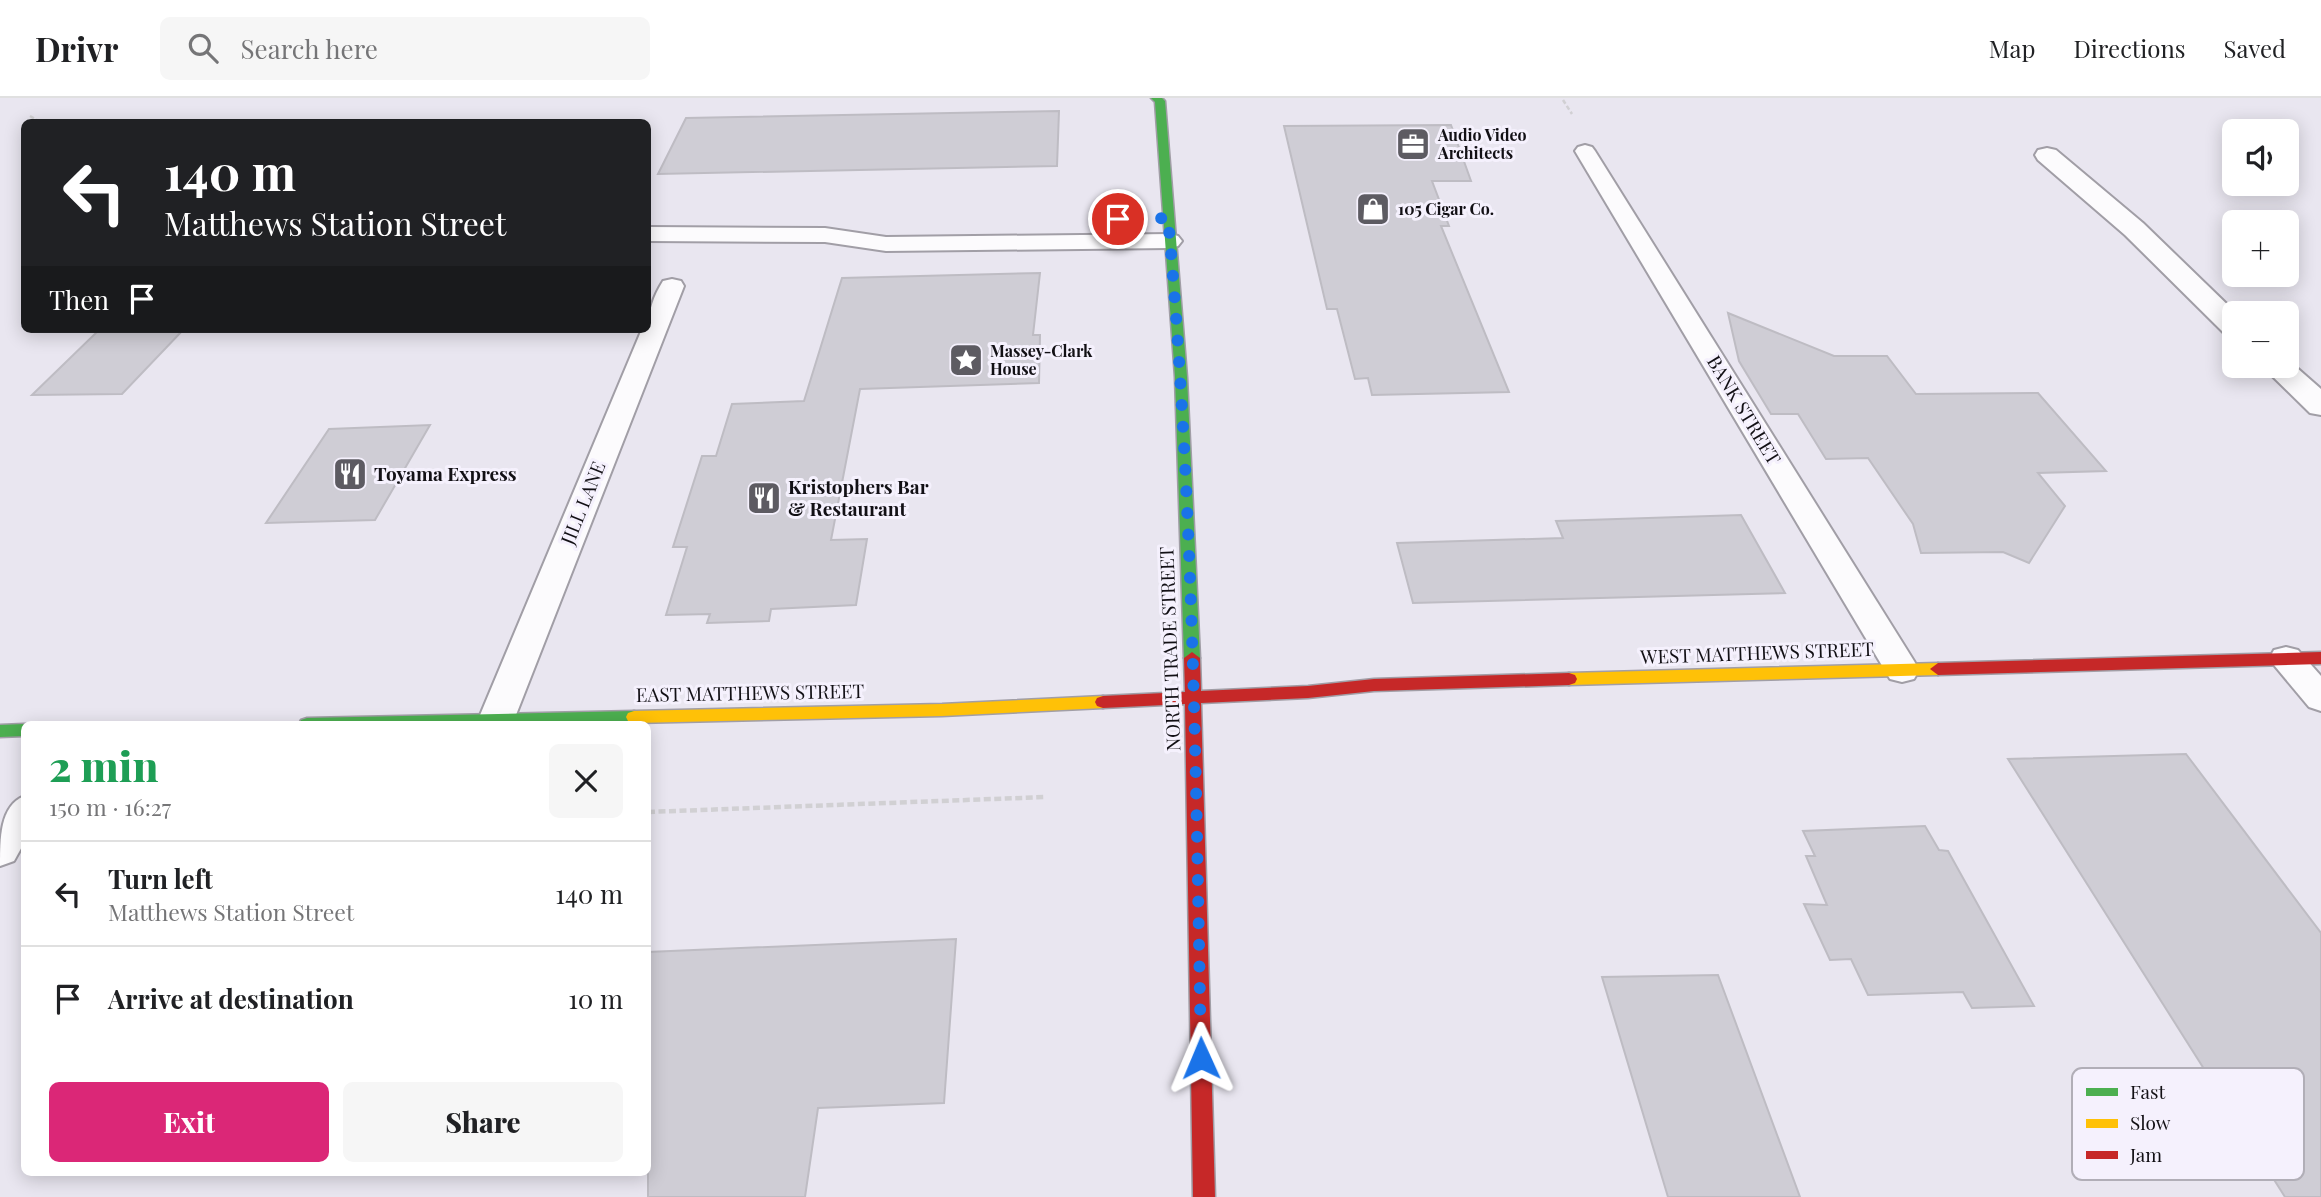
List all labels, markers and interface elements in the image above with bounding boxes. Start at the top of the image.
search box [160,17,650,80]
text: Drivr [35,26,118,70]
icon: search [184,29,222,67]
text: Search here [240,31,378,66]
text: Map [1989,32,2035,64]
text: Directions [2073,32,2186,64]
text: Saved [2224,32,2286,64]
map controls [2222,119,2299,378]
button: sound [2222,119,2299,196]
place label: Audio Video Architects [1437,124,1527,163]
office icon: Audio Video Architects [1394,125,1432,163]
text: 140 m [164,138,296,203]
icon: left [49,147,140,238]
pin [1088,189,1148,249]
shop icon: 105 Cigar Co. [1354,190,1392,228]
place label: 105 Cigar Co. [1398,198,1494,219]
icon: arrive [1099,200,1137,238]
text: Matthews Station Street [164,201,506,244]
button: + [2222,210,2299,287]
icon: arrive [123,280,161,318]
text: Then [49,282,109,317]
button: − [2222,301,2299,378]
place label: Massey-Clark House [990,340,1093,379]
place icon: Massey-Clark House [947,341,985,379]
street label: BANK STREET [1702,350,1788,469]
restaurant icon: Toyama Express [331,455,369,493]
street label: JILL LANE [553,457,611,549]
place label: Toyama Express [374,460,517,486]
place label: Kristophers Bar & Restaurant [788,473,929,521]
restaurant icon: Kristophers Bar & Restaurant [745,479,783,517]
street label: NORTH TRADE STREET [1152,546,1186,752]
street label: WEST MATTHEWS STREET [1639,635,1874,669]
street label: EAST MATTHEWS STREET [636,677,865,707]
text: 2 min [49,737,158,793]
button: close [549,744,623,818]
text: 150 m · 16:27 [49,791,171,822]
text: Turn left [108,861,213,896]
icon: left [49,875,87,913]
text: 140 m [555,876,623,911]
text: Matthews Station Street [108,896,354,927]
icon: arrive [49,980,87,1018]
text: Arrive at destination [108,981,354,1016]
text: 10 m [568,981,623,1016]
position arrow [1164,1021,1238,1095]
legend [2072,1068,2304,1180]
text: Fast [2130,1078,2166,1104]
button: Exit [49,1082,329,1162]
button: Share [343,1082,623,1162]
text: Slow [2130,1109,2171,1135]
text: Jam [2129,1141,2162,1167]

